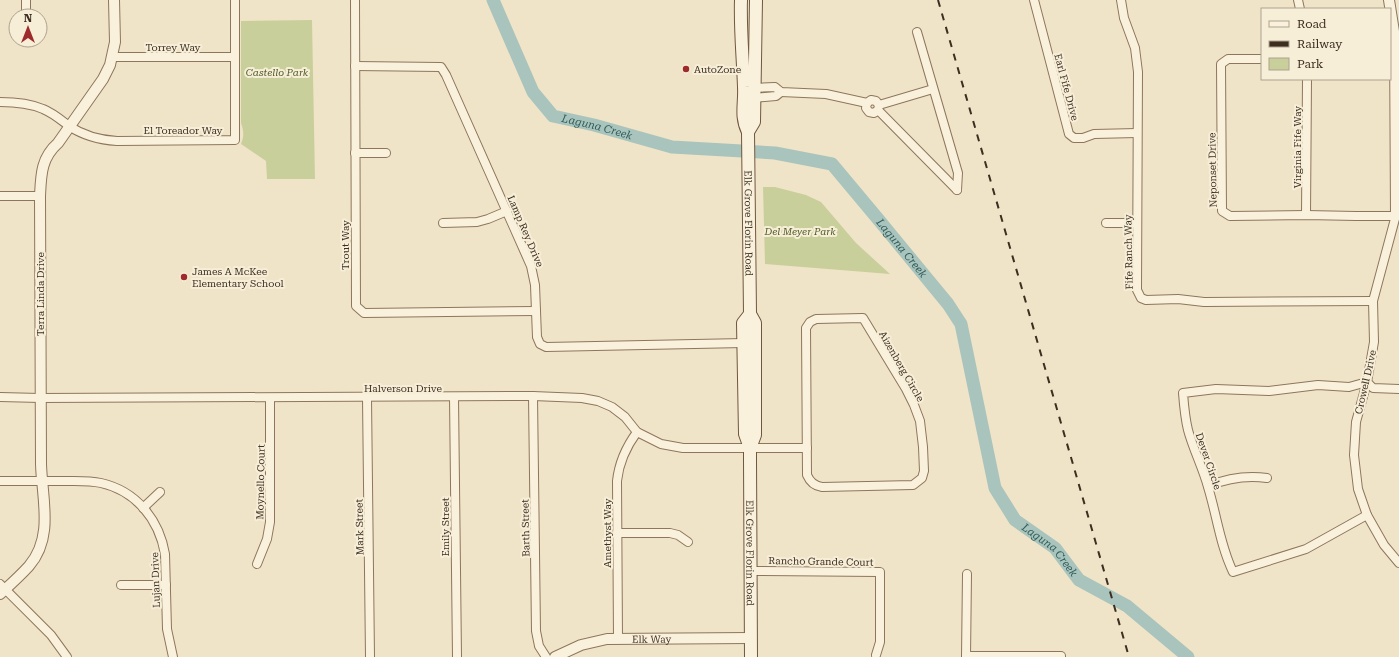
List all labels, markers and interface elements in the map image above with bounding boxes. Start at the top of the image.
north arrow [8,8,48,48]
legend [1261,8,1391,80]
text: N [24,12,33,25]
text: Road [1297,17,1327,31]
text: Railway [1297,37,1343,51]
street label: Torrey Way [146,42,201,53]
street label: Earl Fife Drive [1052,52,1081,122]
text: Park [1297,57,1324,71]
marker: AutoZone [681,64,691,74]
place label: AutoZone [694,64,742,75]
park label: Castello Park [246,67,309,78]
street label: Virginia Fife Way [1292,106,1303,188]
water label: Laguna Creek [560,112,634,143]
street label: El Toreador Way [144,125,223,136]
street label: Neponset Drive [1206,132,1219,208]
street label: Elk Grove Florin Road [742,170,755,277]
street label: Lamp Rey Drive [506,194,546,269]
street label: Fife Ranch Way [1122,214,1135,290]
water label: Laguna Creek [873,215,930,280]
street label: Trout Way [340,220,351,270]
park label: Del Meyer Park [763,226,836,237]
street label: Terra Linda Drive [35,252,46,336]
place label: James A McKee Elementary School [192,266,284,289]
marker: James A McKee Elementary School [179,272,189,282]
street label: Aizenberg Circle [877,329,926,404]
street label: Crowell Drive [1353,348,1378,415]
street label: Halverson Drive [364,383,442,394]
street label: Dever Circle [1194,431,1224,492]
street label: Moynello Court [254,444,267,520]
street label: Emily Street [440,497,451,556]
street label: Mark Street [354,498,365,555]
street label: Amethyst Way [602,498,613,568]
street label: Barth Street [519,499,532,557]
street label: Elk Grove Florin Road [744,500,756,607]
water label: Laguna Creek [1018,520,1080,579]
street label: Lujan Drive [149,551,162,608]
street label: Rancho Grande Court [768,555,874,568]
street label: Elk Way [632,634,671,645]

